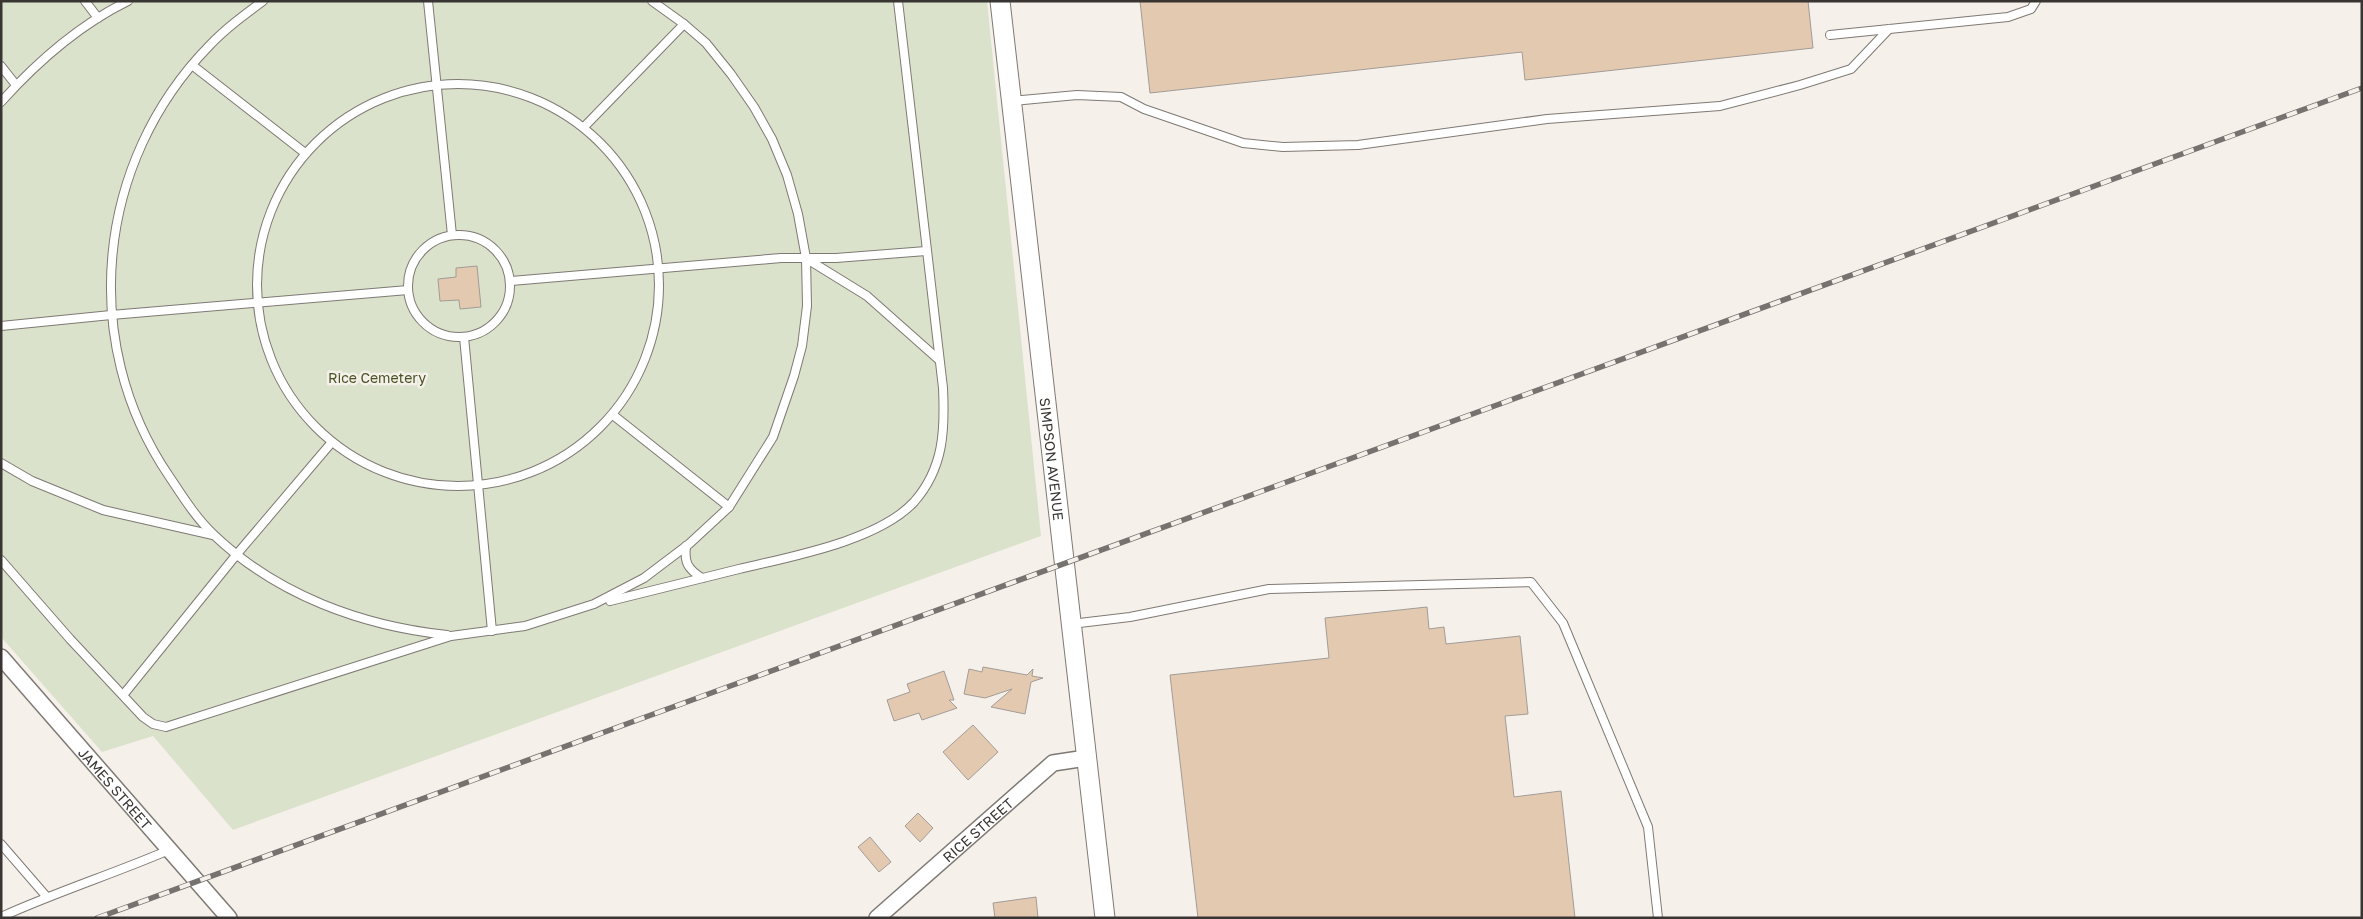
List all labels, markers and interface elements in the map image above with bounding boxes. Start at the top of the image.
park label: Rice Cemetery [328,369,426,386]
street label: SIMPSON AVENUE [1037,397,1068,521]
street label: JAMES STREET [75,744,156,833]
street label: RICE STREET [939,794,1017,865]

